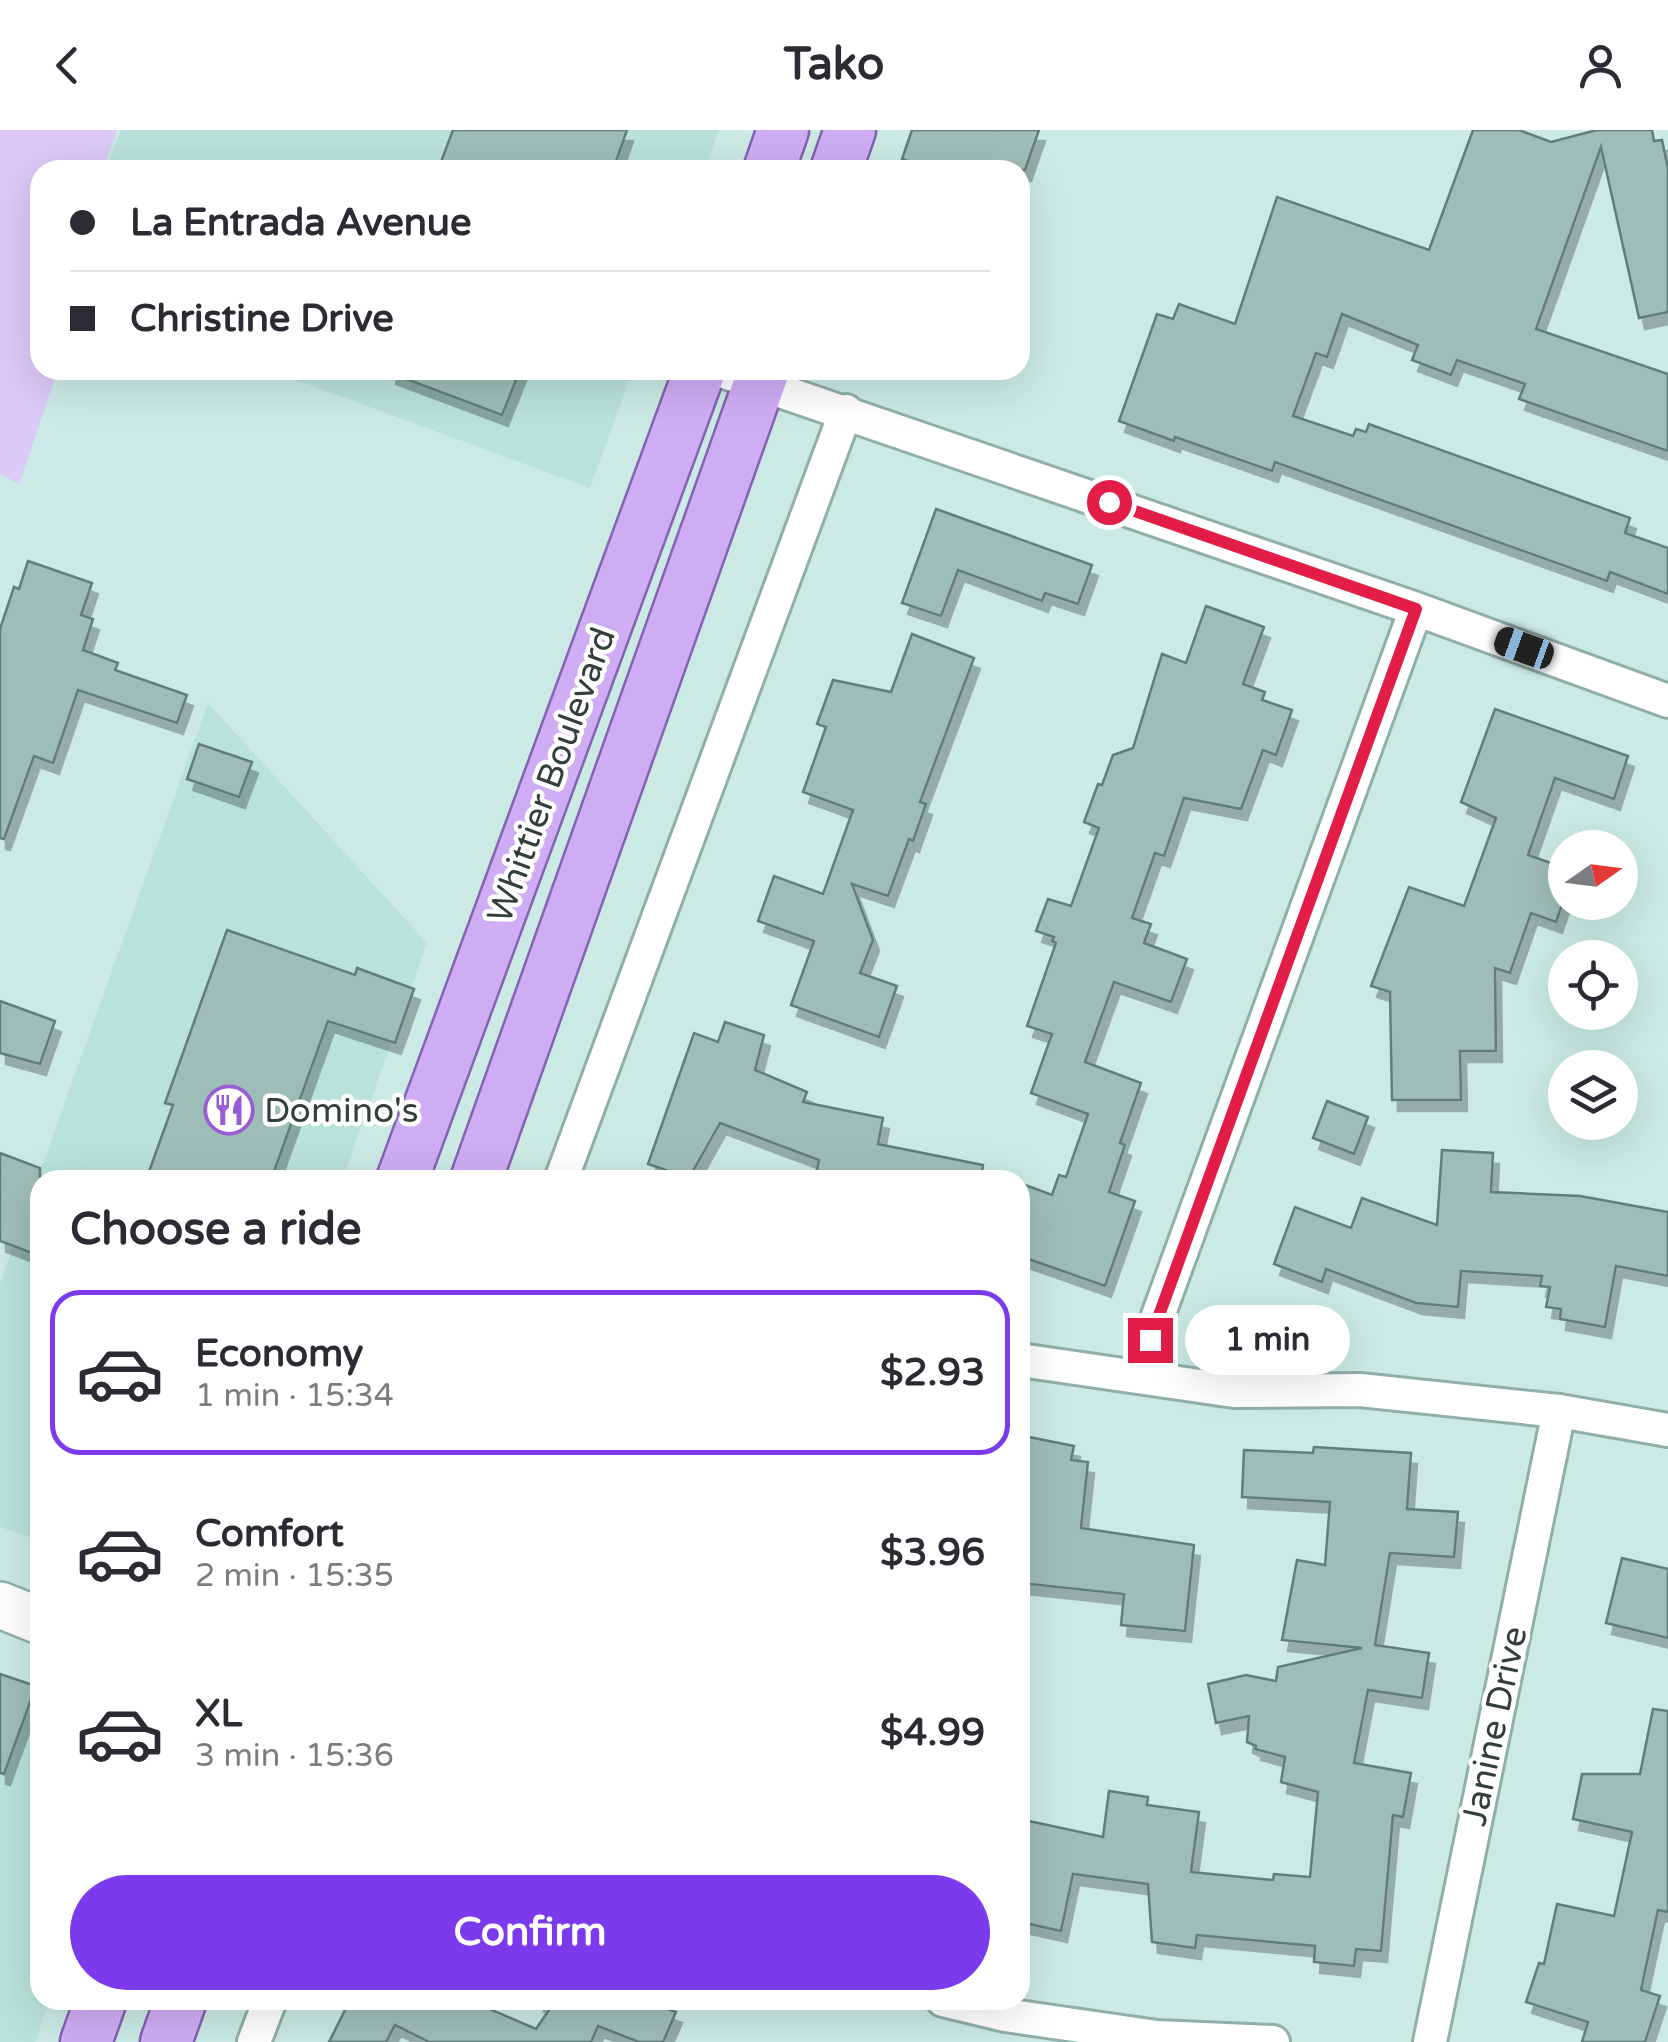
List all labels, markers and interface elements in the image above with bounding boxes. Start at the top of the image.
icon: back [40,38,95,93]
text: Tako [784,38,884,92]
icon: person [1573,38,1628,93]
text: La Entrada Avenue [130,200,471,246]
text: Christine Drive [130,296,394,342]
route start [1087,480,1132,525]
street label: Whittier Boulevard [479,622,625,929]
car [1491,624,1557,672]
north arrow [1548,830,1638,920]
map controls [1548,830,1638,1140]
button: locate [1548,940,1638,1030]
button: layers [1548,1050,1638,1140]
restaurant icon: Domino's [203,1084,255,1136]
place label: Domino's [264,1090,418,1132]
text: Choose a ride [70,1203,361,1257]
callout: 1 min [1185,1305,1350,1375]
route end [1128,1318,1173,1363]
text: 1 min [1225,1321,1310,1359]
icon: car [75,1328,165,1418]
text: Economy [195,1331,363,1377]
text: $2.93 [880,1350,985,1396]
text: 1 min · 15:34 [195,1377,394,1415]
icon: car [75,1508,165,1598]
text: Comfort [195,1511,344,1557]
text: $3.96 [880,1530,985,1576]
text: 2 min · 15:35 [195,1557,394,1595]
street label: Janine Drive [1453,1623,1537,1830]
icon: car [75,1688,165,1778]
text: XL [195,1691,242,1737]
text: $4.99 [880,1710,985,1756]
text: 3 min · 15:36 [195,1737,394,1775]
button: Confirm [70,1875,990,1990]

